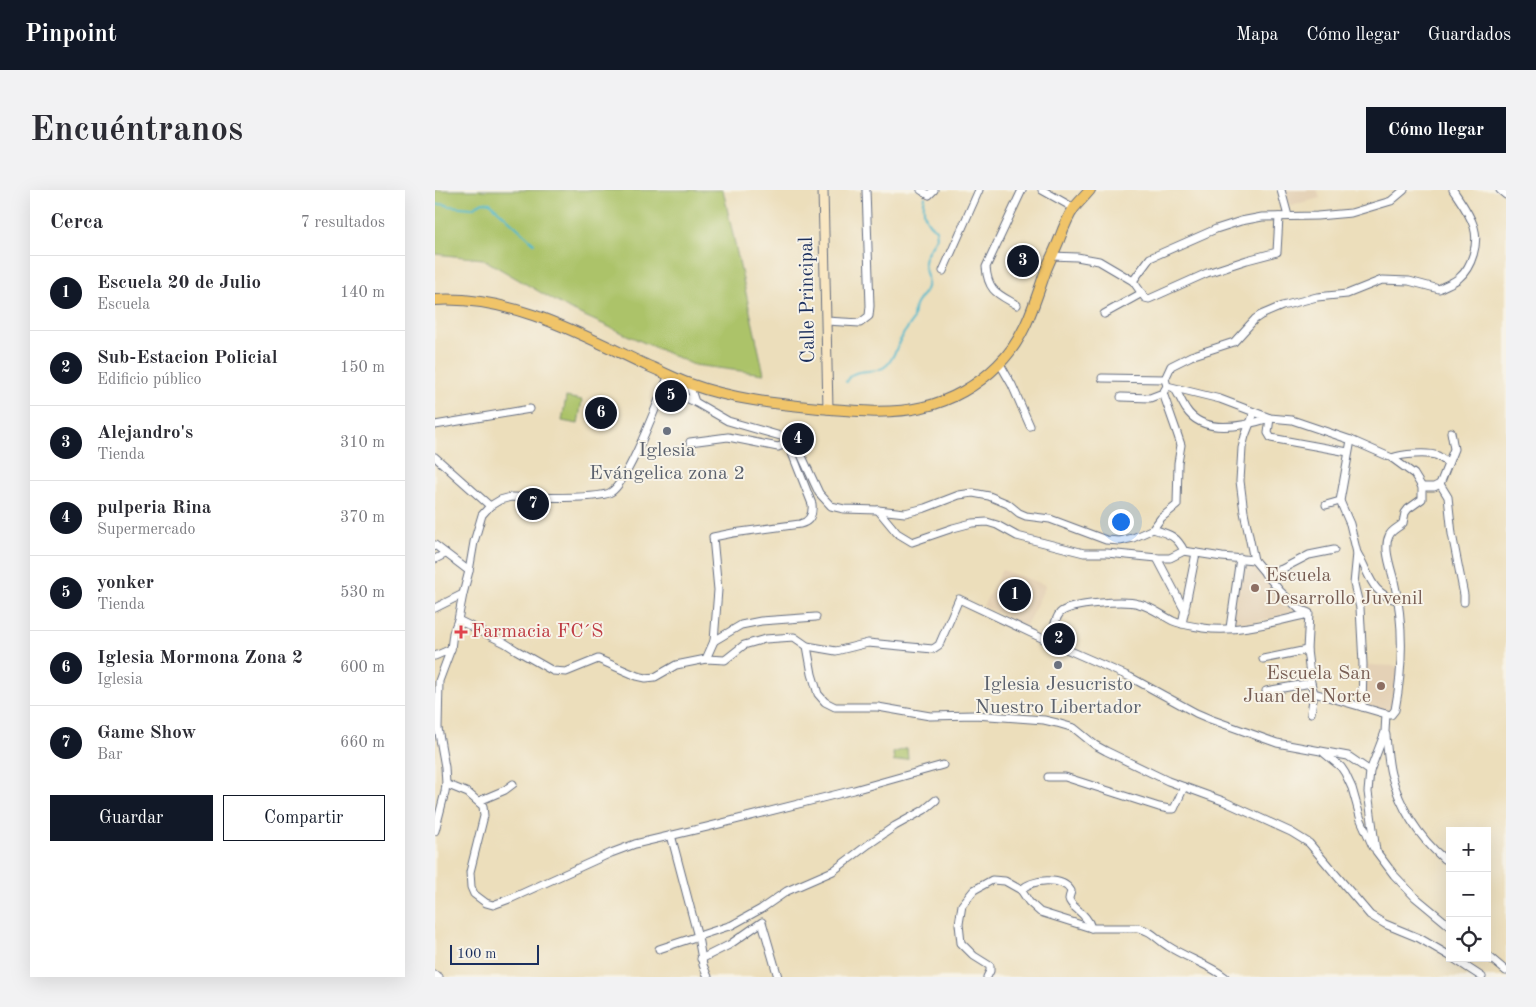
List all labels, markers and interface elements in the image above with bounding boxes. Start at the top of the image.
text: Pinpoint [25,23,117,47]
text: Mapa [1236,26,1278,44]
text: Cómo llegar [1306,26,1400,44]
text: Guardados [1428,26,1511,44]
button: Cómo llegar [1366,107,1506,153]
text: Encuéntranos [30,113,243,148]
text: Cerca [50,212,103,233]
text: 7 resultados [301,215,385,231]
street label: Calle Principal [797,237,819,363]
pin: 3 [1007,242,1039,280]
text: Escuela 20 de Julio [97,274,261,293]
text: 1 [61,285,71,301]
text: 140 m [340,285,385,301]
text: Escuela [97,297,150,313]
text: Sub-Estacion Policial [97,349,278,368]
text: 2 [61,360,71,376]
text: 150 m [340,360,385,376]
text: Edificio público [97,372,201,388]
pin: 5 [655,377,687,415]
pin: 6 [585,394,617,432]
pin: 4 [782,420,814,458]
text: Alejandro's [97,424,193,443]
marker: Iglesia Evángelica zona 2 [661,425,673,437]
text: 3 [61,435,71,451]
text: 310 m [340,435,385,451]
place label: Iglesia Evángelica zona 2 [589,441,745,484]
text: Tienda [97,447,145,463]
pin: 7 [517,485,549,523]
text: pulperia Rina [97,499,212,518]
your location [1108,509,1134,535]
text: 4 [61,510,71,526]
text: 370 m [340,510,385,526]
text: Supermercado [97,522,195,538]
place label: Escuela Desarrollo Juvenil [1265,566,1423,609]
text: yonker [97,574,154,593]
pin: 1 [999,576,1031,614]
marker: Escuela Desarrollo Juvenil [1249,582,1261,594]
text: 5 [61,585,71,601]
text: 530 m [340,585,385,601]
text: Tienda [97,597,145,613]
pin: 2 [1043,620,1075,658]
place label: Farmacia FC´S [471,622,603,642]
marker: Farmacia FC´S [455,626,467,638]
text: Iglesia Mormona Zona 2 [97,649,303,668]
marker: Iglesia Jesucristo Nuestro Libertador [1052,659,1064,671]
text: 6 [61,660,71,676]
text: 600 m [340,660,385,676]
place label: Escuela San Juan del Norte [1243,664,1371,707]
text: Iglesia [97,672,143,688]
place label: Iglesia Jesucristo Nuestro Libertador [975,675,1141,718]
marker: Escuela San Juan del Norte [1375,680,1387,692]
text: Game Show [97,724,196,743]
text: 7 [61,735,71,751]
text: 660 m [340,735,385,751]
text: Bar [97,747,123,763]
button: Guardar [50,795,213,841]
button: Compartir [223,795,385,841]
map controls [1446,827,1491,962]
button: + [1446,827,1491,872]
button: − [1446,872,1491,917]
button: locate [1446,917,1491,962]
scale bar [450,942,539,965]
text: 100 m [457,947,496,961]

